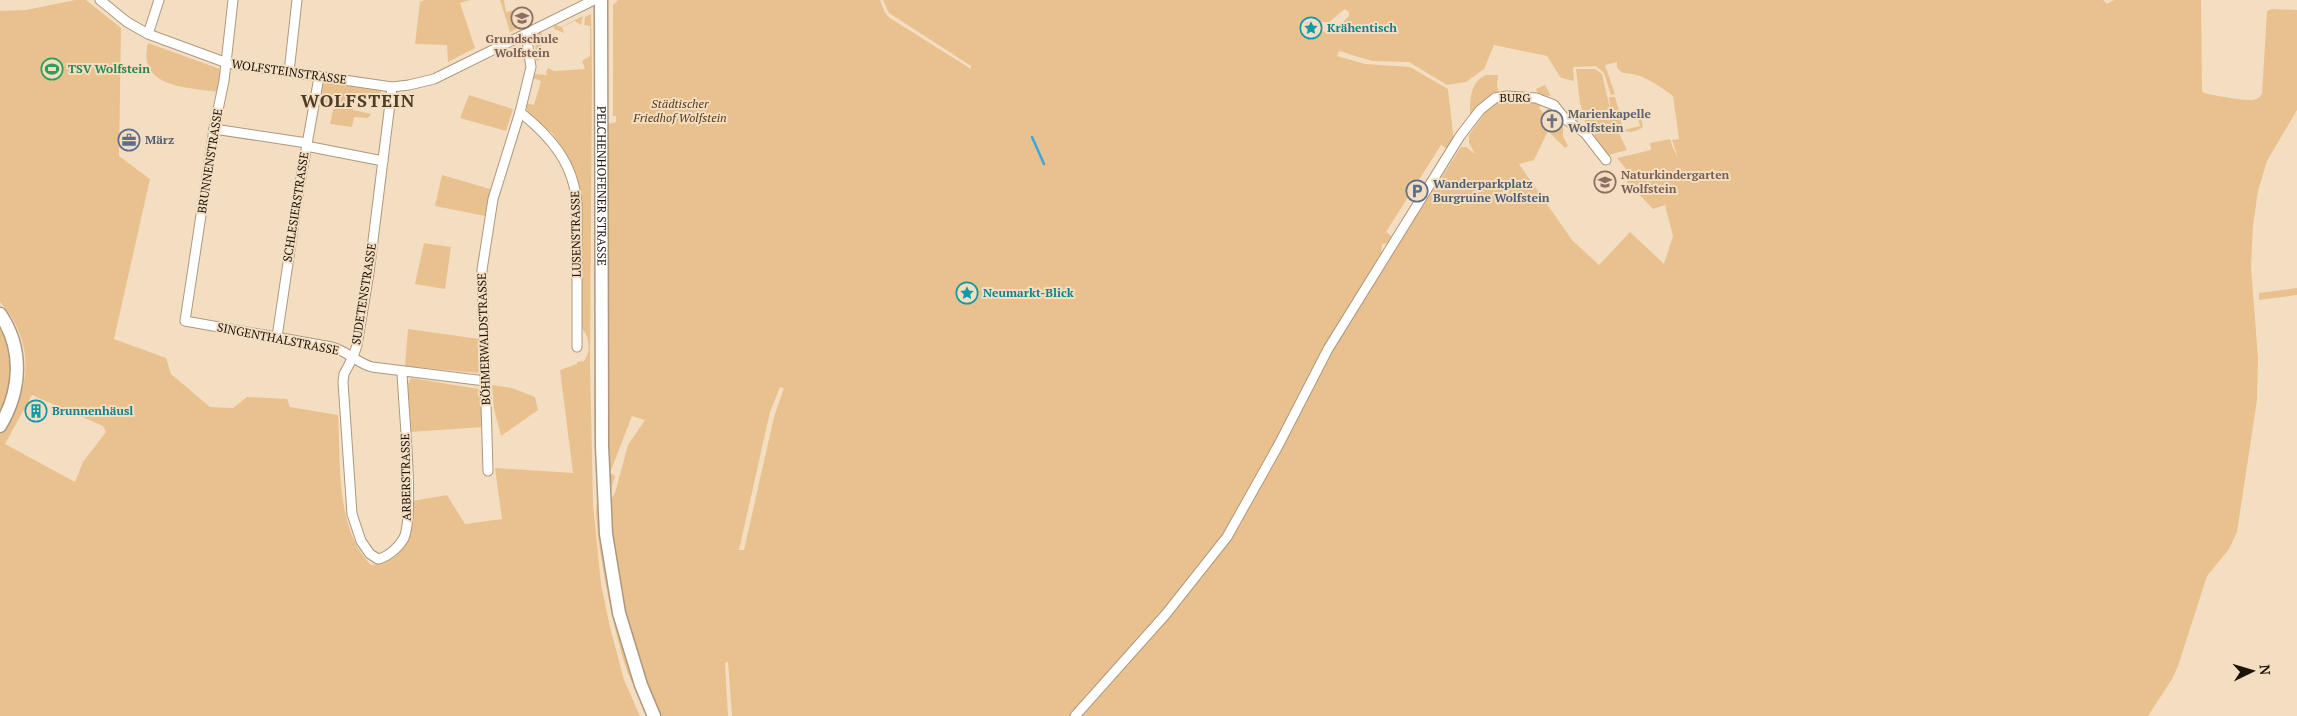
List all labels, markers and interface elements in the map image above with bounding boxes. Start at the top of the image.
school or university icon: Grundschule Wolfstein [510,6,534,30]
place icon: Krähentisch [1299,16,1323,40]
place label: Krähentisch [1327,20,1397,35]
place label: Grundschule Wolfstein [486,31,559,60]
street label: WOLFSTEINSTRASSE [230,56,348,87]
sports icon: TSV Wolfstein [40,57,64,81]
place label: TSV Wolfstein [68,61,150,76]
district label: WOLFSTEIN [301,88,415,112]
street label: BURG [1500,90,1531,105]
park label: Städtischer Friedhof Wolfstein [632,96,727,125]
street label: PELCHENHOFENER STRASSE [594,106,610,266]
place label: Marienkapelle Wolfstein [1568,106,1652,135]
street label: BRUNNENSTRASSE [194,107,225,214]
church icon: Marienkapelle Wolfstein [1540,109,1564,133]
office icon: März [117,128,141,152]
place label: März [145,132,174,147]
street label: SCHLESIERSTRASSE [279,151,312,263]
place label: Naturkindergarten Wolfstein [1621,167,1730,196]
school or university icon: Naturkindergarten Wolfstein [1593,170,1617,194]
place label: Wanderparkplatz Burgruine Wolfstein [1433,176,1550,205]
parking icon: Wanderparkplatz Burgruine Wolfstein [1405,179,1429,203]
street label: LUSENSTRASSE [567,191,584,277]
street label: SUDETENSTRASSE [348,242,379,346]
street label: BÖHMERWALDSTRASSE [474,273,493,405]
place icon: Neumarkt-Blick [955,281,979,305]
place label: Neumarkt-Blick [983,285,1074,300]
street label: SINGENTHALSTRASSE [216,319,340,358]
building icon: Brunnenhäusl [24,399,48,423]
place label: Brunnenhäusl [52,403,133,418]
street label: ARBERSTRASSE [397,433,414,521]
north arrow [2227,646,2277,696]
text: N [2256,664,2275,676]

